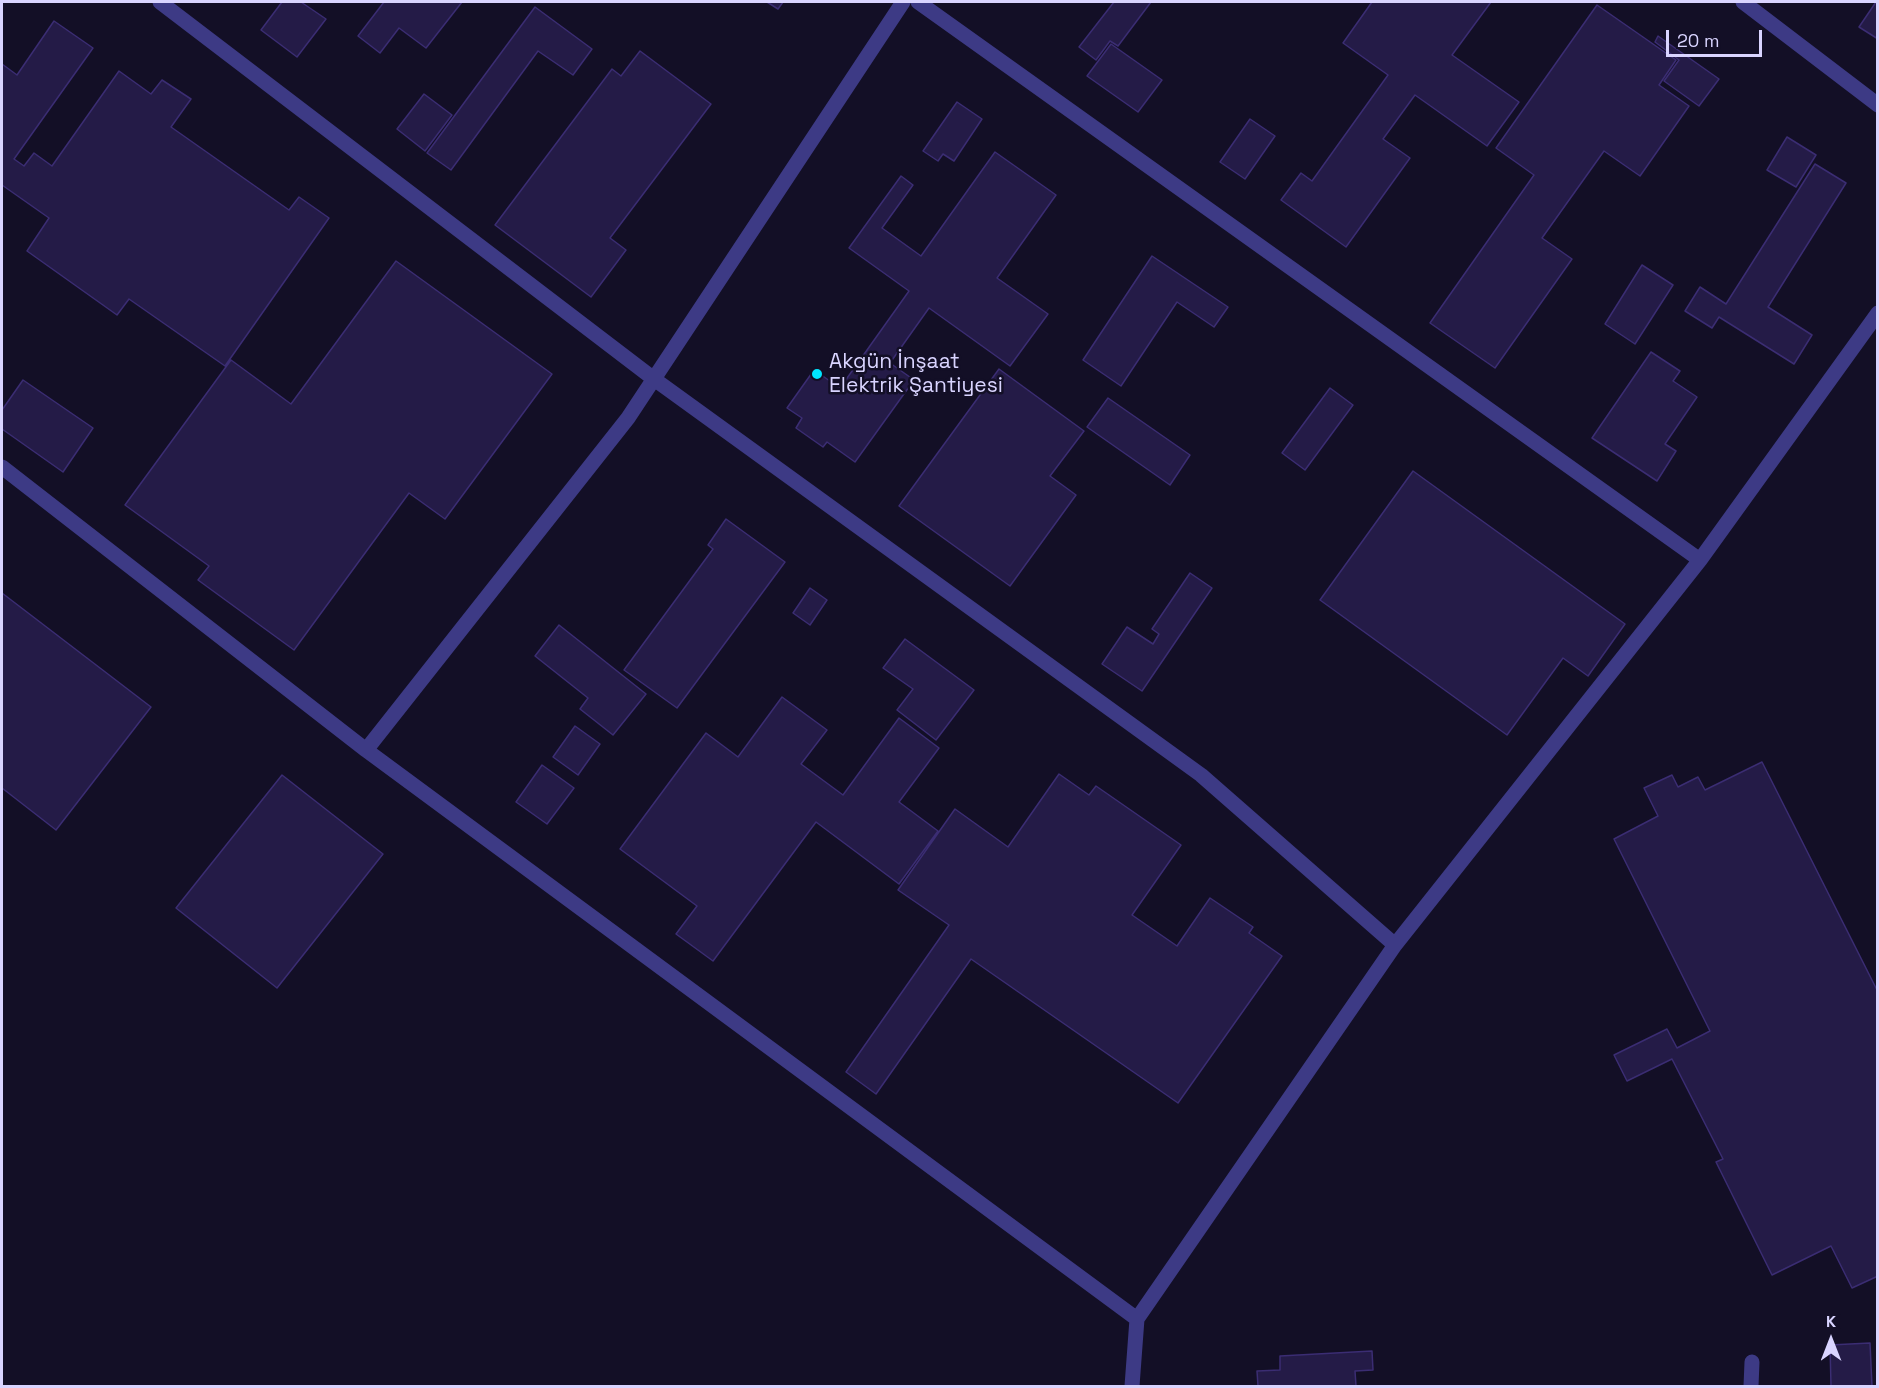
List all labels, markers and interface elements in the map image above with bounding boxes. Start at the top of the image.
scale bar [1669,18,1765,56]
text: 20 m [1677,29,1720,52]
place label: Akgün İnşaat Elektrik Şantiyesi [829,349,1003,399]
marker: Akgün İnşaat Elektrik Şantiyesi [810,367,824,381]
north arrow [1801,1310,1861,1370]
text: K [1826,1311,1836,1332]

